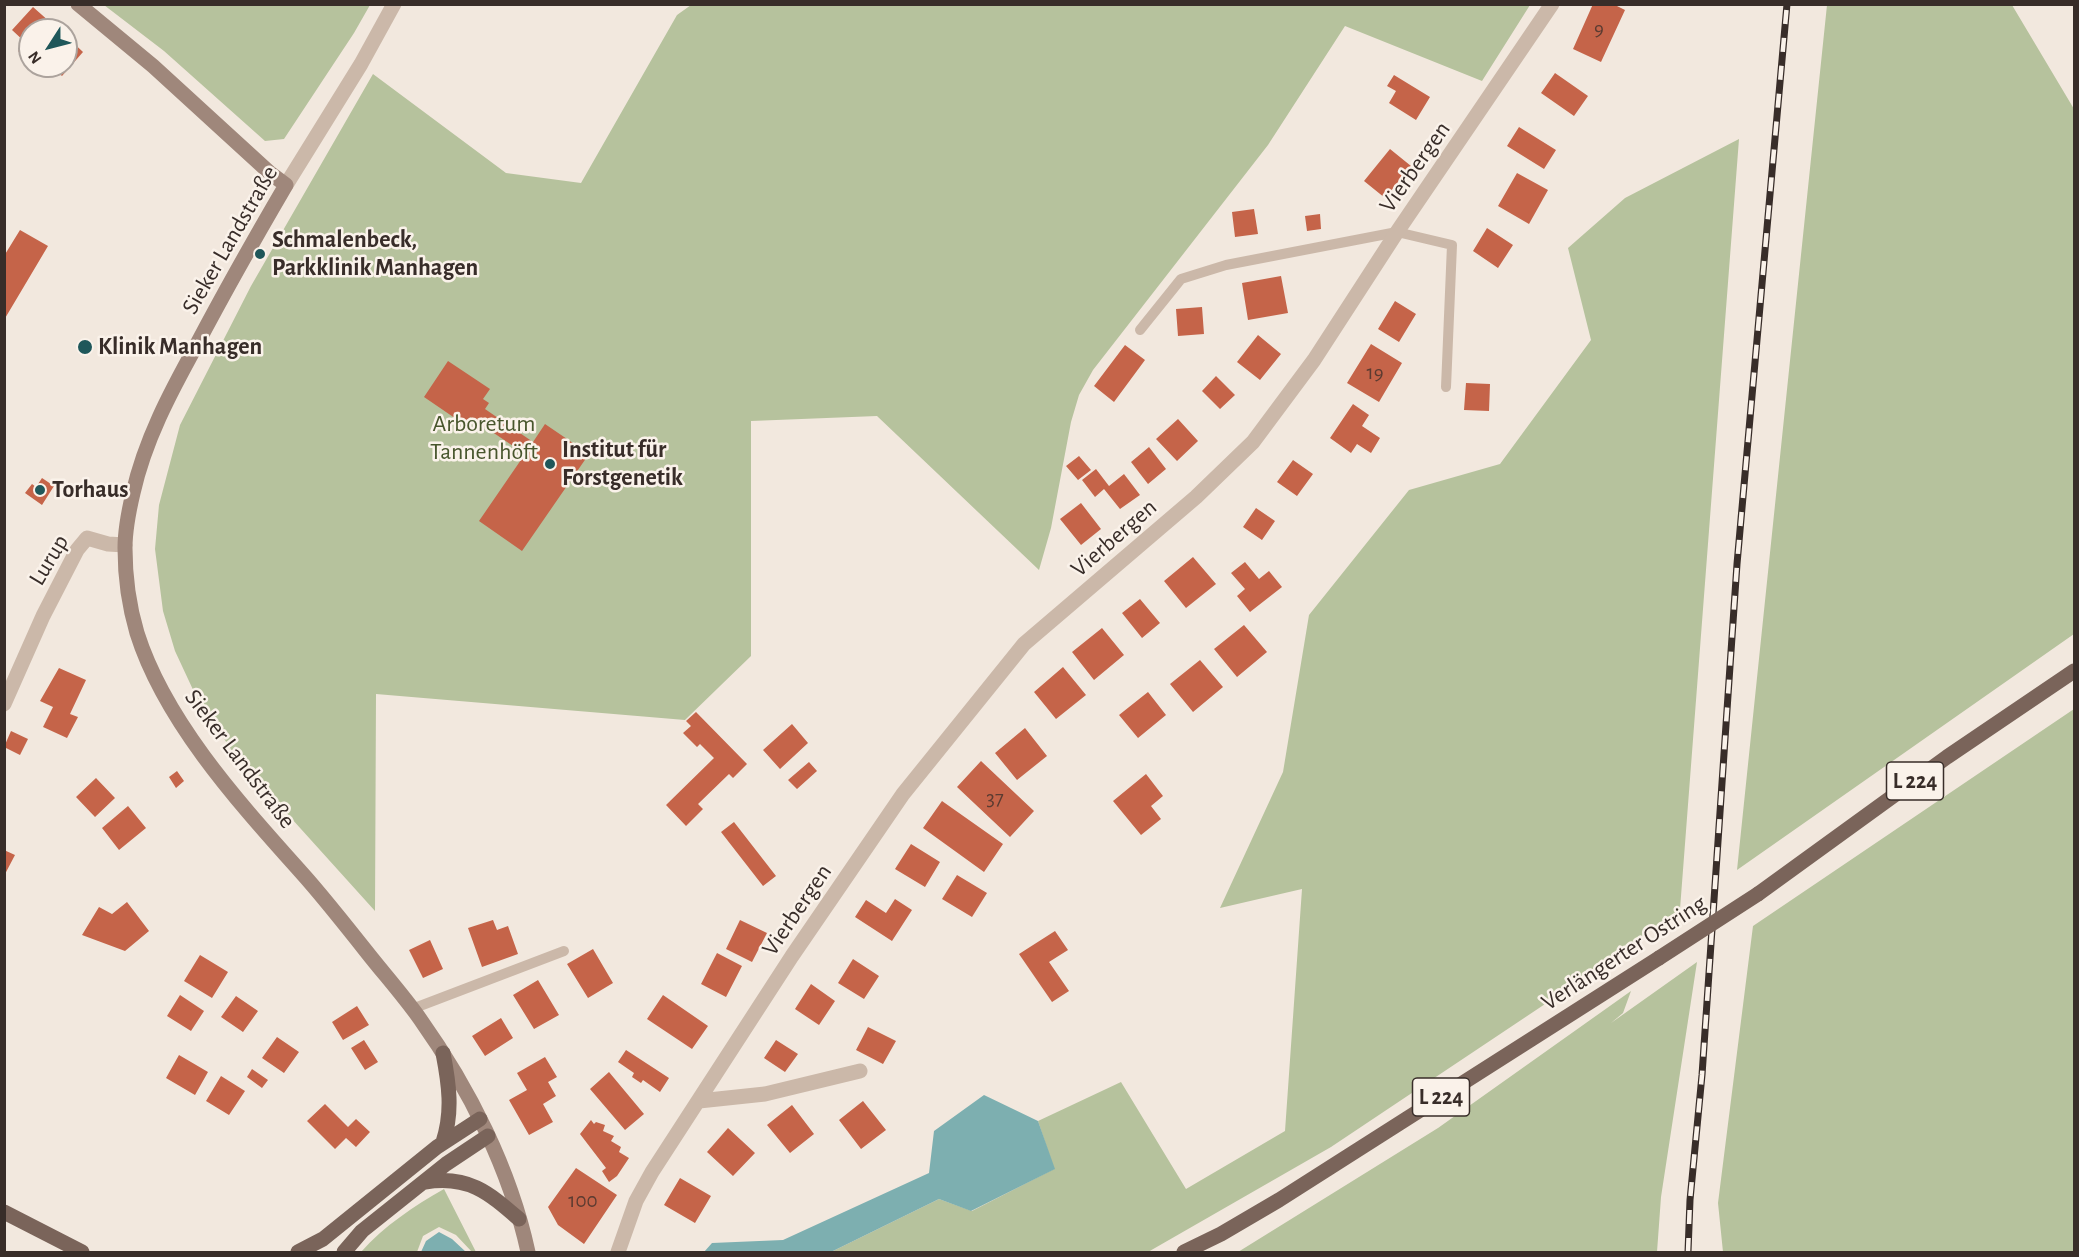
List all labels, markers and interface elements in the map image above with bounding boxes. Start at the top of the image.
house number: 9 [1594,16,1604,42]
north arrow [18,18,78,78]
text: N [25,48,45,67]
street label: Vierbergen [1373,116,1457,218]
street label: Sieker Landstraße [176,161,284,319]
place label: Schmalenbeck, Parkklinik Manhagen [272,226,478,282]
marker: Schmalenbeck, Parkklinik Manhagen [253,247,267,261]
place label: Klinik Manhagen [98,333,262,361]
marker: Klinik Manhagen [76,338,94,356]
house number: 19 [1366,360,1384,386]
park label: Arboretum Tannenhöft [430,410,538,466]
place label: Institut für Forstgenetik [562,436,683,492]
marker: Institut für Forstgenetik [543,457,557,471]
place label: Torhaus [52,476,128,504]
marker: Torhaus [33,483,47,497]
street label: Vierbergen [1065,493,1163,583]
street label: Lurup [23,529,75,591]
street label: Sieker Landstraße [178,684,302,834]
road number: L 224 [1886,762,1944,800]
house number: 37 [986,786,1004,812]
street label: Vierbergen [756,859,838,961]
street label: Verlängerter Ostring [1536,889,1712,1017]
road number: L 224 [1412,1078,1470,1116]
house number: 100 [568,1188,598,1214]

